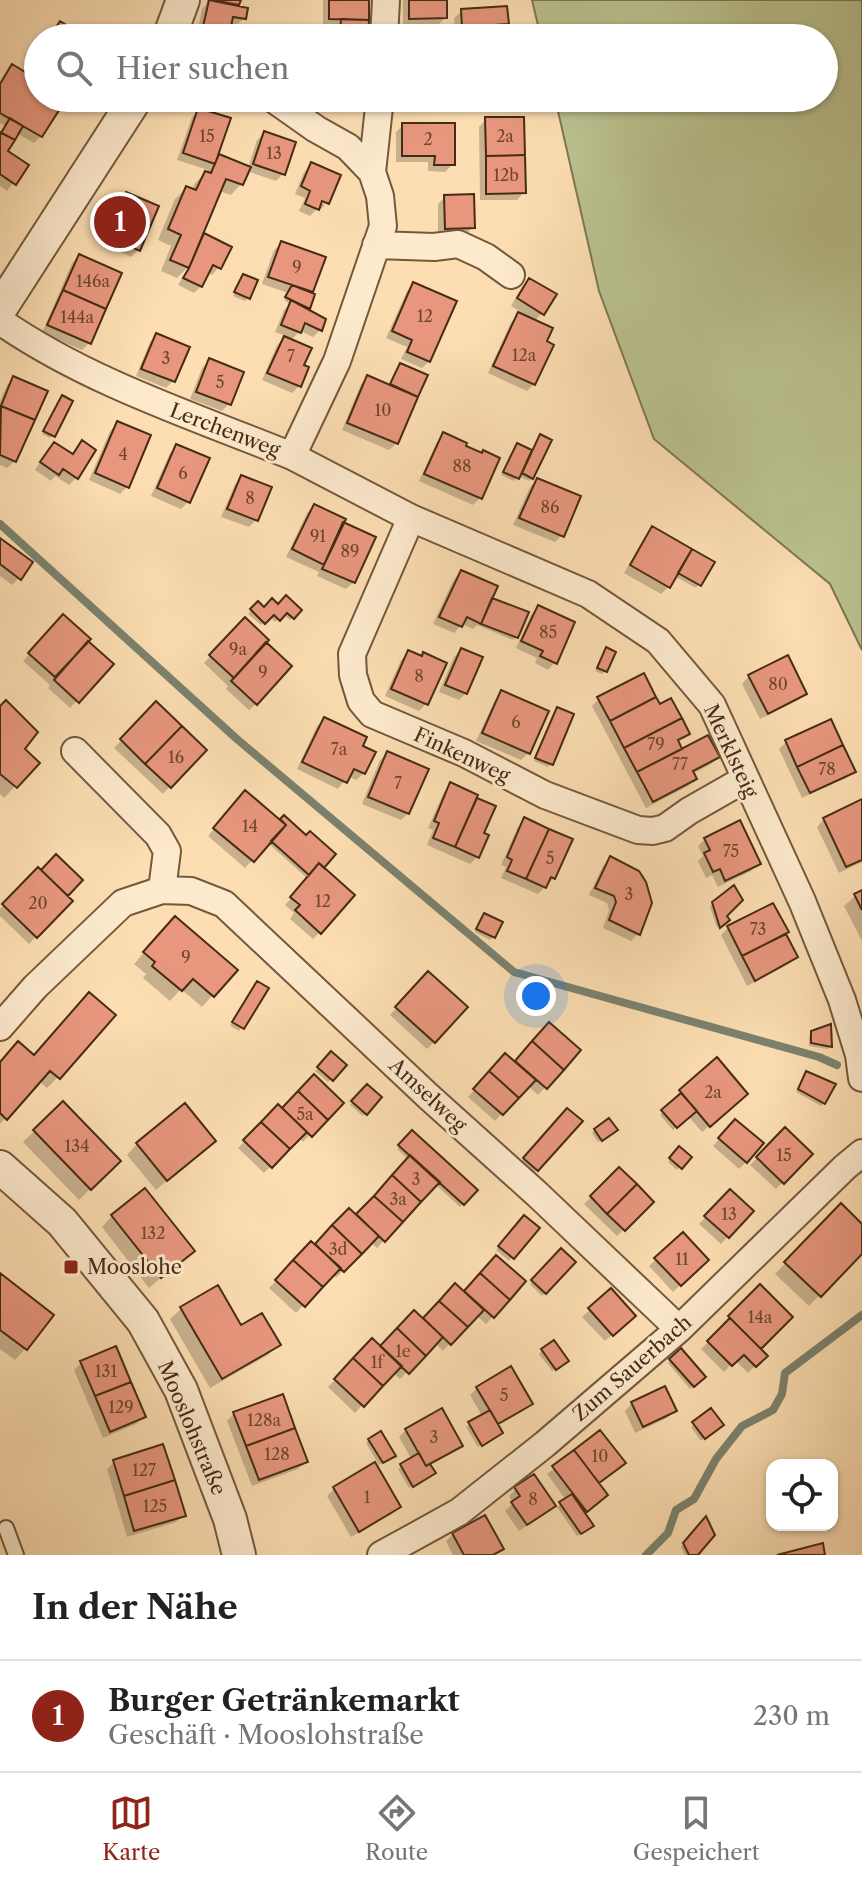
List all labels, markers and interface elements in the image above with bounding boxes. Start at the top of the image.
search box [24,24,838,112]
icon: search [52,46,96,90]
text: Hier suchen [116,50,289,87]
house number: 15 [199,126,215,146]
house number: 2a [496,126,514,146]
house number: 2 [423,129,433,149]
house number: 13 [266,143,282,163]
house number: 12b [493,165,519,185]
pin: 1 [94,192,146,252]
house number: 9 [292,257,302,277]
house number: 146a [76,271,110,291]
house number: 12 [417,306,433,326]
house number: 144a [60,307,94,327]
house number: 12a [512,345,537,365]
house number: 7 [287,346,295,366]
house number: 3 [162,348,170,368]
house number: 5 [216,372,224,392]
street label: Lerchenweg [166,398,284,462]
house number: 10 [375,400,391,420]
house number: 4 [118,444,128,464]
house number: 88 [453,456,471,476]
house number: 6 [178,463,188,483]
house number: 8 [245,488,255,508]
house number: 86 [541,497,559,517]
house number: 91 [310,526,326,546]
house number: 89 [341,541,359,561]
house number: 85 [539,622,557,642]
house number: 9a [229,639,247,659]
house number: 9 [258,662,268,682]
house number: 8 [414,666,424,686]
house number: 80 [768,674,788,694]
street label: Merklsteig [699,700,763,802]
house number: 6 [511,712,521,732]
street label: Finkenweg [410,722,514,788]
house number: 79 [647,734,665,754]
house number: 7a [331,739,348,759]
house number: 16 [168,747,184,767]
house number: 77 [672,754,688,774]
house number: 78 [818,759,836,779]
house number: 7 [394,773,402,793]
house number: 14 [242,816,258,836]
house number: 75 [723,841,739,861]
house number: 5 [546,848,554,868]
house number: 3 [625,884,633,904]
house number: 12 [315,891,331,911]
house number: 20 [28,893,48,913]
house number: 73 [750,919,766,939]
house number: 9 [181,947,191,967]
your location [516,976,556,1016]
street label: Amselweg [384,1053,472,1137]
house number: 2a [704,1082,722,1102]
house number: 5a [296,1104,314,1124]
house number: 134 [65,1136,89,1156]
house number: 15 [776,1145,792,1165]
house number: 3 [412,1169,420,1189]
house number: 3a [389,1189,407,1209]
house number: 13 [721,1204,737,1224]
house number: 132 [141,1223,165,1243]
house number: 3d [329,1239,348,1259]
house number: 11 [675,1249,689,1269]
place label: Mooslohe [87,1255,182,1279]
marker: Mooslohe [62,1258,80,1276]
house number: 14a [748,1307,773,1327]
street label: Zum Sauerbach [568,1310,697,1426]
house number: 1e [395,1341,411,1361]
house number: 1f [371,1352,386,1372]
street label: Mooslohstraße [153,1357,231,1499]
house number: 131 [95,1361,117,1381]
house number: 5 [500,1385,508,1405]
house number: 129 [108,1397,134,1417]
house number: 128a [247,1410,281,1430]
house number: 3 [430,1427,438,1447]
house number: 128 [264,1444,290,1464]
house number: 10 [592,1446,608,1466]
map controls [766,1459,838,1531]
button: locate [766,1459,838,1531]
house number: 127 [132,1460,156,1480]
house number: 1 [364,1487,371,1507]
house number: 8 [528,1489,538,1509]
house number: 125 [143,1496,167,1516]
text: In der Nähe [32,1586,238,1628]
text: Burger Getränkemarkt [108,1682,460,1719]
text: 1 [52,1700,64,1732]
text: 230 m [753,1700,830,1732]
text: Geschäft · Mooslohstraße [108,1719,424,1751]
tab: Karte [102,1791,160,1866]
tab: Route [365,1791,428,1866]
tab: Gespeichert [633,1791,760,1866]

